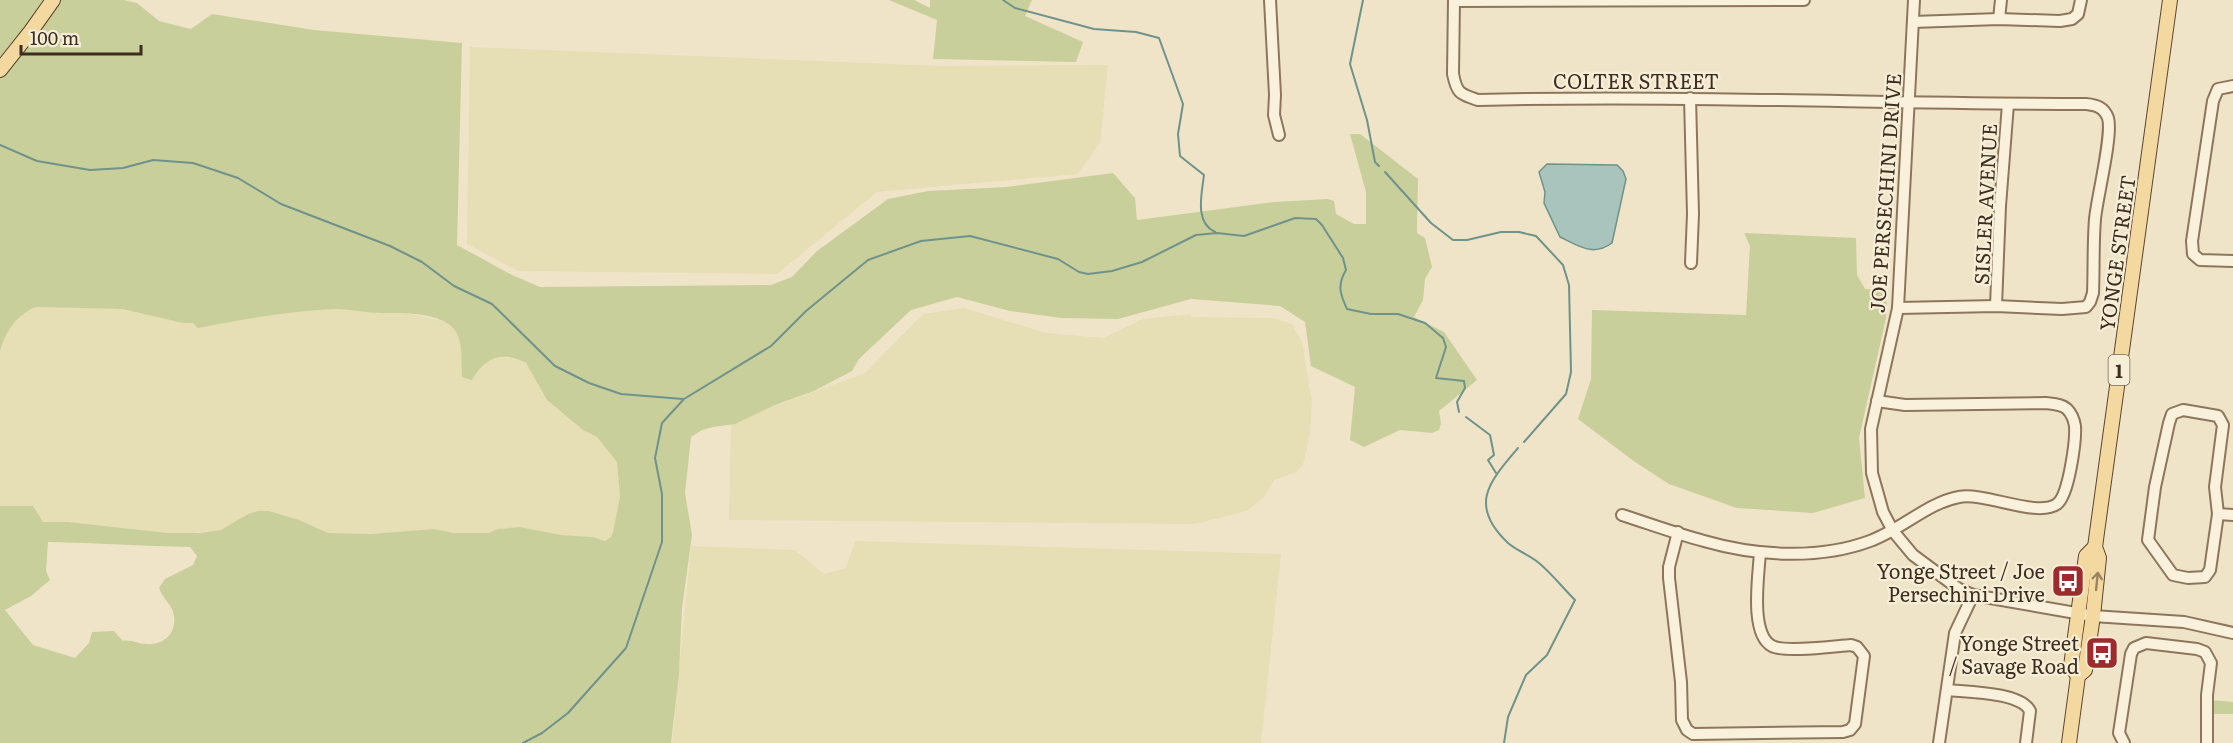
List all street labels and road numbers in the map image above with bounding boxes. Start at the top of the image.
street label: COLTER STREET [1553,65,1719,95]
street label: JOE PERSECHINI DRIVE [1861,72,1907,314]
street label: SISLER AVENUE [1965,122,2003,286]
street label: YONGE STREET [2090,173,2142,333]
road number: 1 [2108,355,2130,385]

